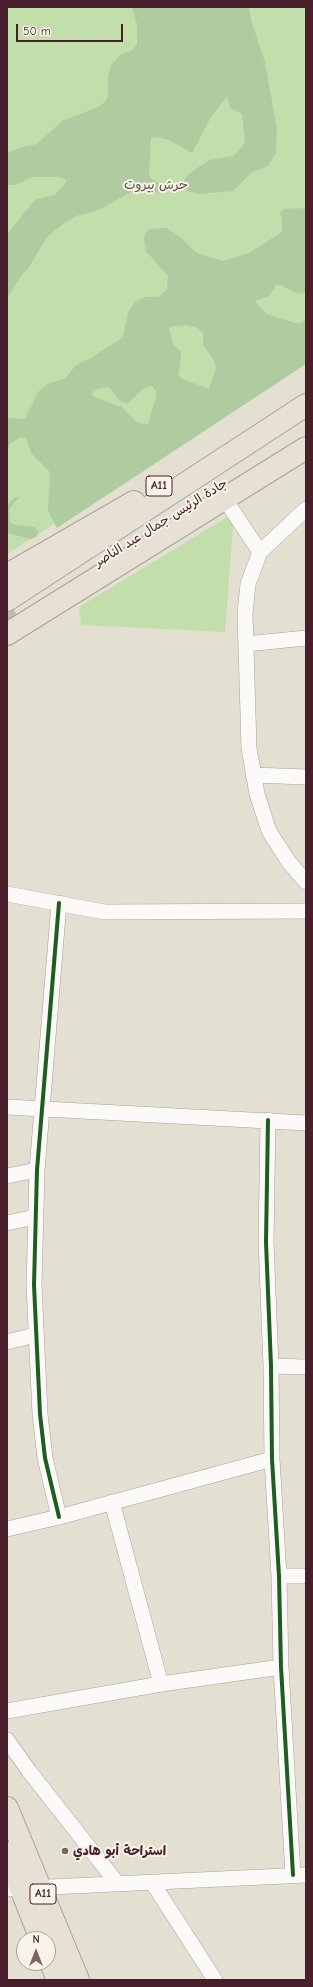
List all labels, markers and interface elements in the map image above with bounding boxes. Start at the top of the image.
scale bar [18,16,125,42]
text: 50 m [23,24,51,38]
park label: حرش بيروت [124,177,188,193]
street label: جادة الرئيس جمال عبد الناصر [91,475,231,571]
road number: A11 [146,476,172,496]
place label: استراحة أبو هادي [73,1843,166,1859]
marker: استراحة أبو هادي [60,1846,70,1856]
road number: A11 [30,1884,56,1904]
north arrow [16,1931,56,1971]
text: N [32,1933,40,1946]

